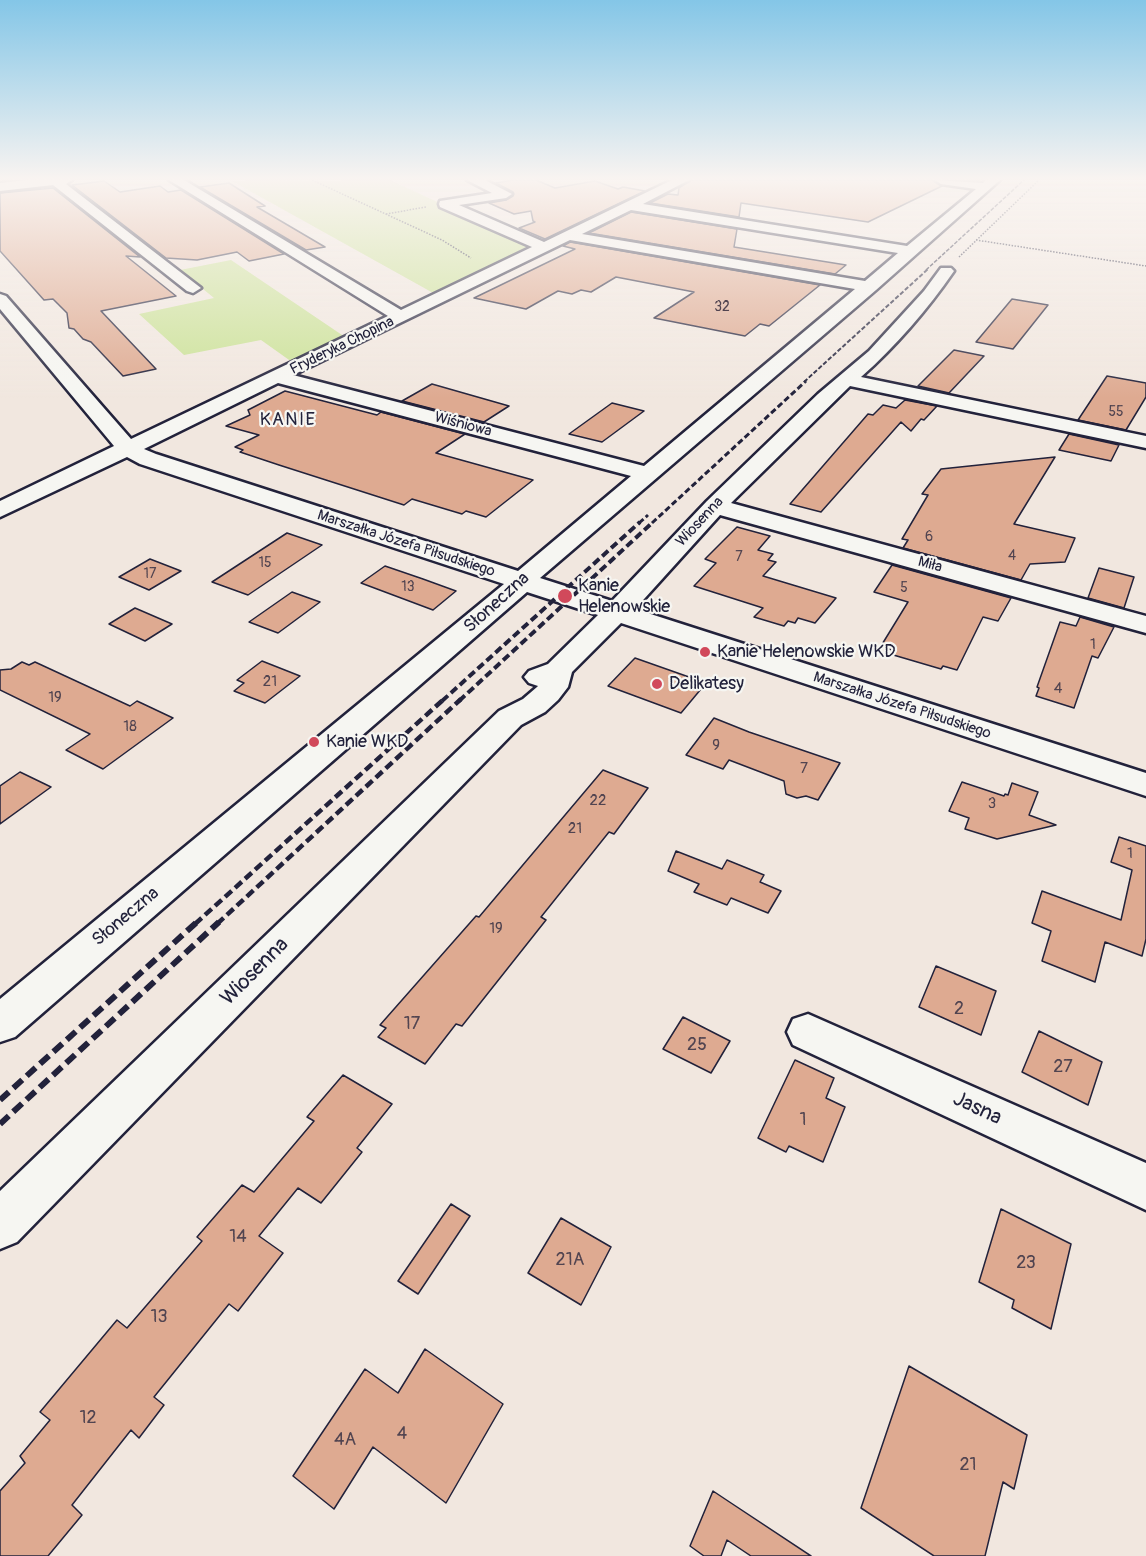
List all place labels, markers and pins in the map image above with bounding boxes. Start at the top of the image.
place label: Kanie Helenowskie [578,575,670,618]
marker: Kanie Helenowskie [556,587,574,605]
place label: Kanie Helenowskie WKD [717,641,895,663]
marker: Kanie Helenowskie WKD [698,645,712,659]
place label: Delikatesy [669,673,744,695]
marker: Delikatesy [650,677,664,691]
place label: Kanie WKD [326,731,408,753]
marker: Kanie WKD [307,735,321,749]

